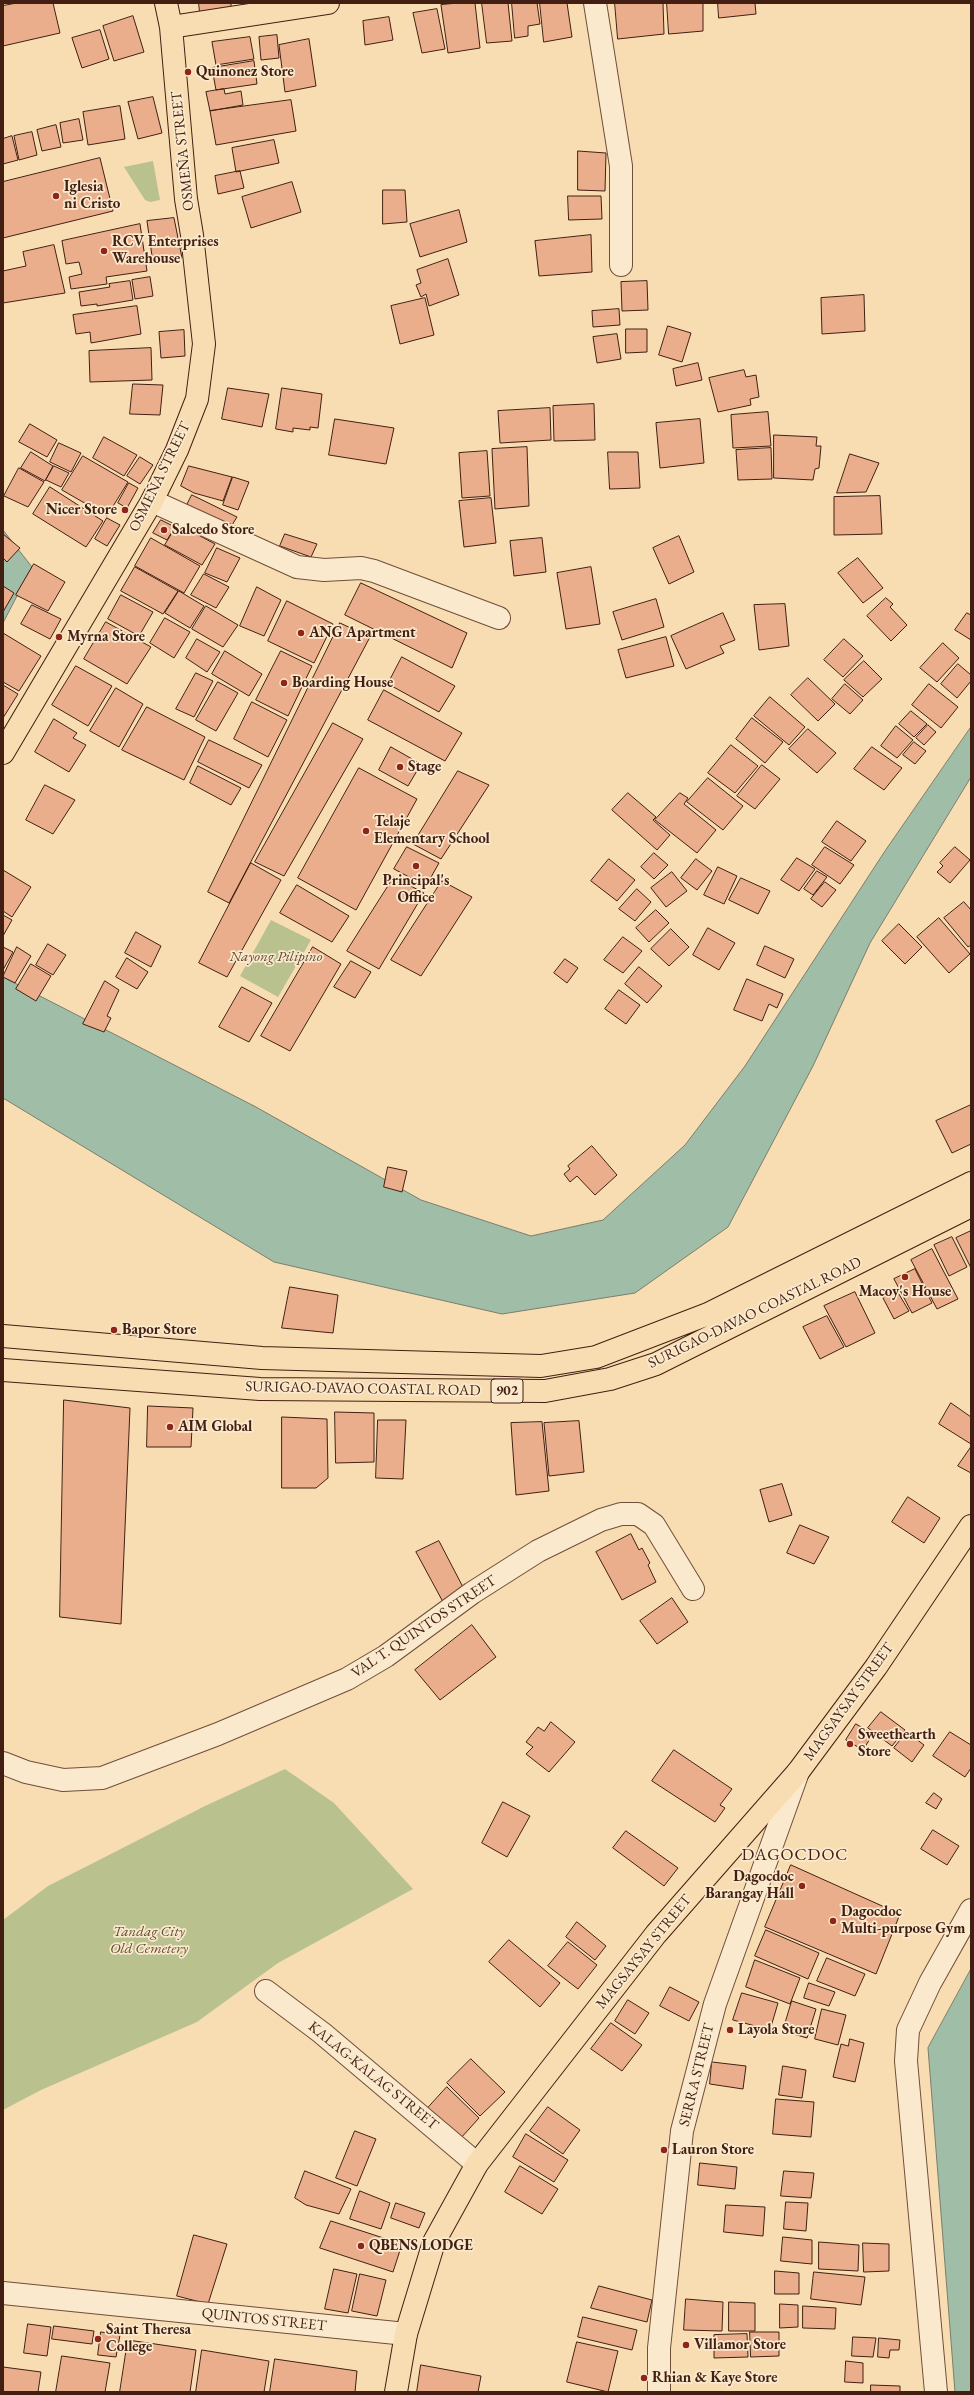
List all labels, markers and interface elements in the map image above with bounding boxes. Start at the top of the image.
place label: Quinonez Store [196,63,294,81]
marker: Quinonez Store [183,67,193,77]
street label: OSMEÑA STREET [168,90,198,212]
place label: Iglesia ni Cristo [64,178,120,213]
marker: Iglesia ni Cristo [51,191,61,201]
place label: RCV Enterprises Warehouse [112,233,219,268]
marker: RCV Enterprises Warehouse [99,246,109,256]
street label: OSMEÑA STREET [126,419,194,535]
place label: Nicer Store [46,501,117,519]
marker: Nicer Store [120,505,130,515]
place label: Salcedo Store [172,521,254,539]
marker: Salcedo Store [159,525,169,535]
place label: ANG Apartment [309,624,416,642]
place label: Myrna Store [67,628,145,646]
marker: ANG Apartment [296,628,306,638]
marker: Myrna Store [54,632,64,642]
place label: Boarding House [292,674,393,692]
marker: Boarding House [279,678,289,688]
place label: Stage [408,758,441,776]
marker: Stage [395,762,405,772]
place label: Telaje Elementary School [374,813,490,848]
marker: Telaje Elementary School [361,826,371,836]
marker: Principal's Office [411,861,421,871]
place label: Principal's Office [383,872,449,907]
park label: Nayong Pilipino [230,948,322,966]
street label: SURIGAO-DAVAO COASTAL ROAD [645,1253,865,1373]
marker: Macoy's House [900,1272,910,1282]
place label: Macoy's House [859,1283,951,1301]
place label: Bapor Store [122,1321,196,1339]
marker: Bapor Store [109,1325,119,1335]
street label: SURIGAO-DAVAO COASTAL ROAD [245,1378,481,1400]
road number: 902 [491,1379,523,1403]
place label: AIM Global [178,1418,252,1436]
marker: AIM Global [165,1422,175,1432]
street label: VAL T. QUINTOS STREET [348,1572,500,1682]
street label: MAGSAYSAY STREET [800,1639,898,1765]
place label: Sweethearth Store [858,1726,936,1761]
marker: Sweethearth Store [845,1739,855,1749]
district label: DAGOCDOC [742,1845,848,1865]
place label: Dagocdoc Barangay Hall [705,1868,794,1903]
marker: Dagocdoc Barangay Hall [797,1881,807,1891]
street label: MAGSAYSAY STREET [592,1891,696,2013]
place label: Dagocdoc Multi-purpose Gym [841,1903,965,1938]
marker: Dagocdoc Multi-purpose Gym [828,1916,838,1926]
park label: Tandag City Old Cemetery [110,1923,188,1958]
street label: KALAG-KALAG STREET [304,2018,442,2134]
place label: Layola Store [738,2021,815,2039]
street label: SERRA STREET [676,2022,718,2128]
marker: Layola Store [725,2025,735,2035]
place label: Lauron Store [672,2141,754,2159]
marker: Lauron Store [659,2145,669,2155]
place label: QBENS LODGE [369,2237,473,2255]
marker: QBENS LODGE [356,2241,366,2251]
street label: QUINTOS STREET [201,2304,327,2336]
place label: Saint Theresa College [106,2321,191,2356]
marker: Saint Theresa College [93,2334,103,2344]
place label: Villamor Store [694,2336,786,2354]
marker: Villamor Store [681,2340,691,2350]
place label: Rhian & Kaye Store [652,2369,778,2387]
marker: Rhian & Kaye Store [639,2373,649,2383]

